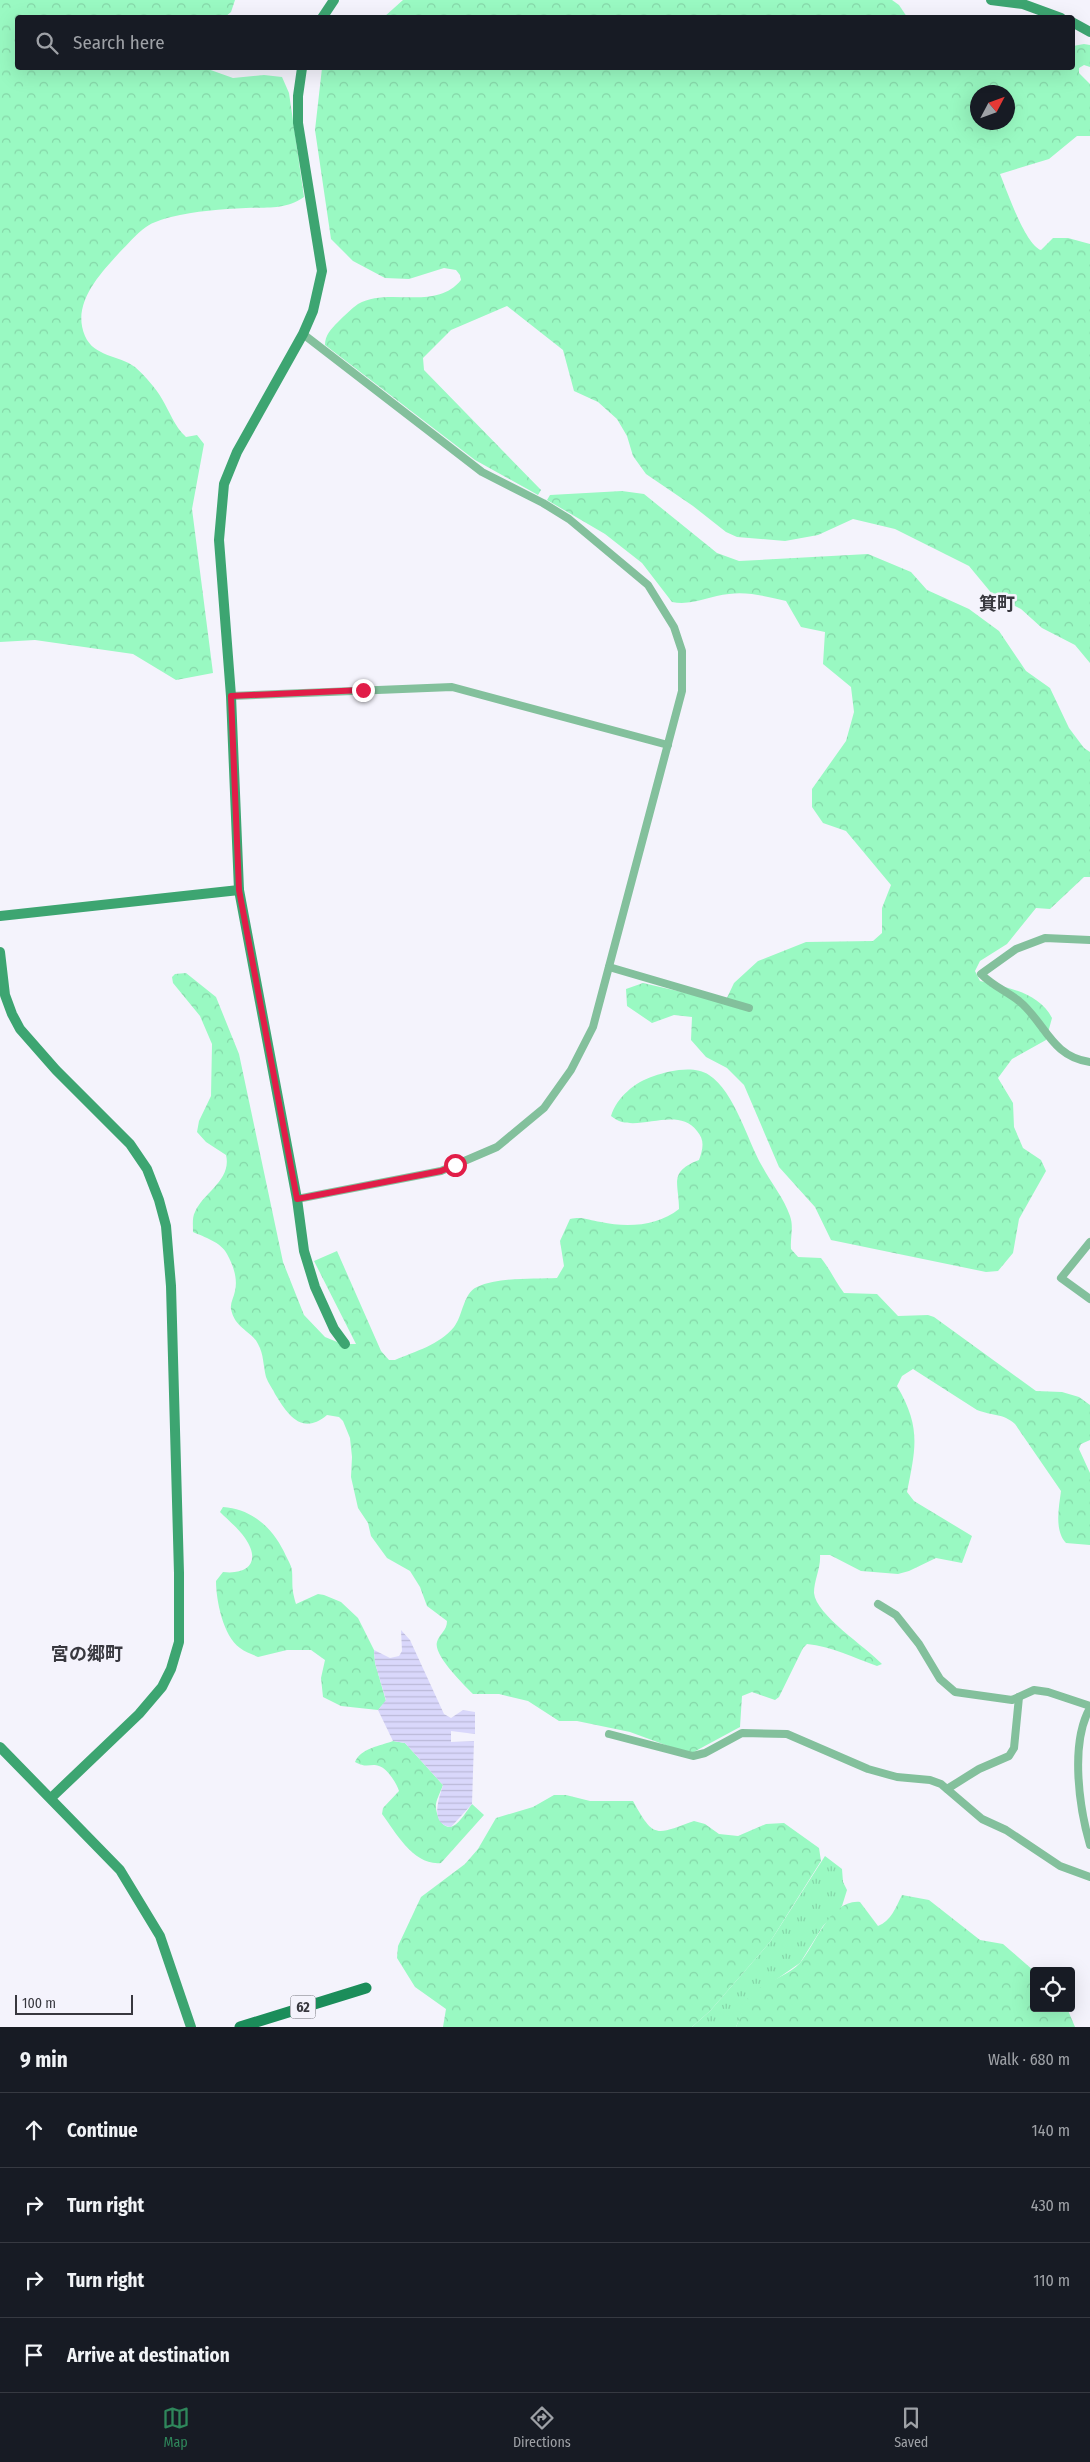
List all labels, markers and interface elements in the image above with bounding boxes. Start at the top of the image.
search box [15,15,1075,70]
icon: search [33,29,61,57]
text: Search here [73,31,165,54]
north arrow [970,85,1015,130]
district label: 箕町 [979,593,1015,615]
route end [352,679,375,702]
route start [444,1154,467,1177]
district label: 宮の郷町 [51,1643,123,1665]
map controls [1030,1967,1075,2012]
button: locate [1030,1967,1075,2012]
scale bar [15,1992,132,2015]
text: 100 m [22,1995,56,2012]
road number: 62 [290,1995,316,2018]
text: 9 min [20,2047,68,2073]
text: Walk · 680 m [988,2050,1070,2069]
icon: ahead [20,2116,48,2144]
text: Continue [67,2119,138,2142]
text: 140 m [1032,2121,1070,2140]
icon: right [20,2191,48,2219]
text: Turn right [67,2194,144,2217]
text: 430 m [1031,2196,1070,2215]
icon: right [20,2266,48,2294]
text: Turn right [67,2269,144,2292]
text: 110 m [1033,2271,1070,2290]
icon: arrive [20,2341,48,2369]
text: Arrive at destination [67,2344,230,2367]
tab: Map [162,2404,190,2451]
tab: Directions [513,2404,571,2451]
tab: Saved [894,2404,928,2451]

